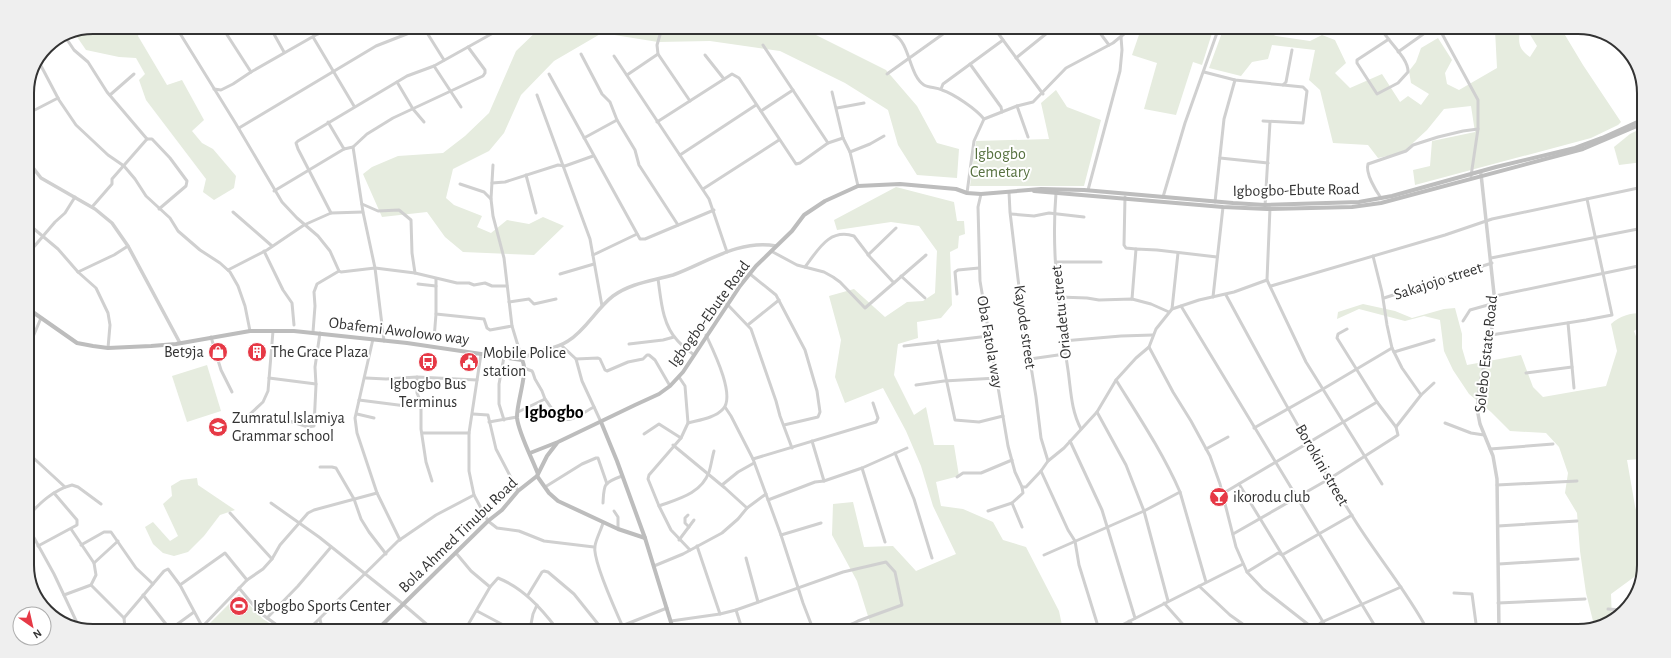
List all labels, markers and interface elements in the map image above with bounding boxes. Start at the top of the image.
park label: Igbogbo Cemetary [970,146,1030,181]
street label: Igbogbo-Ebute Road [1232,181,1360,199]
street label: Igbogbo-Ebute Road [665,258,753,370]
street label: Sakajojo street [1392,259,1484,304]
street label: Oriadetu street [1048,264,1074,360]
street label: Kayode street [1010,284,1039,370]
street label: Solebo Estate Road [1472,294,1500,414]
street label: Oba Fatola way [973,295,1006,390]
street label: Obafemi Awolowo way [328,314,470,349]
shop icon: Bet9ja [207,341,229,363]
building icon: The Grace Plaza [246,341,268,363]
place label: Bet9ja [164,344,204,361]
place label: The Grace Plaza [271,344,369,360]
place label: Mobile Police station [483,345,566,379]
bus stop icon: Igbogbo Bus Terminus [417,351,439,373]
public building icon: Mobile Police station [458,351,480,373]
place label: Igbogbo Bus Terminus [390,376,467,410]
district label: Igbogbo [524,404,584,422]
place label: Zumratul Islamiya Grammar school [232,410,345,444]
school or university icon: Zumratul Islamiya Grammar school [207,416,229,438]
street label: Borokini street [1292,422,1352,508]
street label: Bola Ahmed Tinubu Road [396,474,520,596]
bar icon: ikorodu club [1208,486,1230,508]
place label: ikorodu club [1233,489,1310,505]
sports icon: Igbogbo Sports Center [228,595,250,617]
place label: Igbogbo Sports Center [253,598,391,614]
north arrow [12,606,52,646]
text: N [31,627,44,641]

